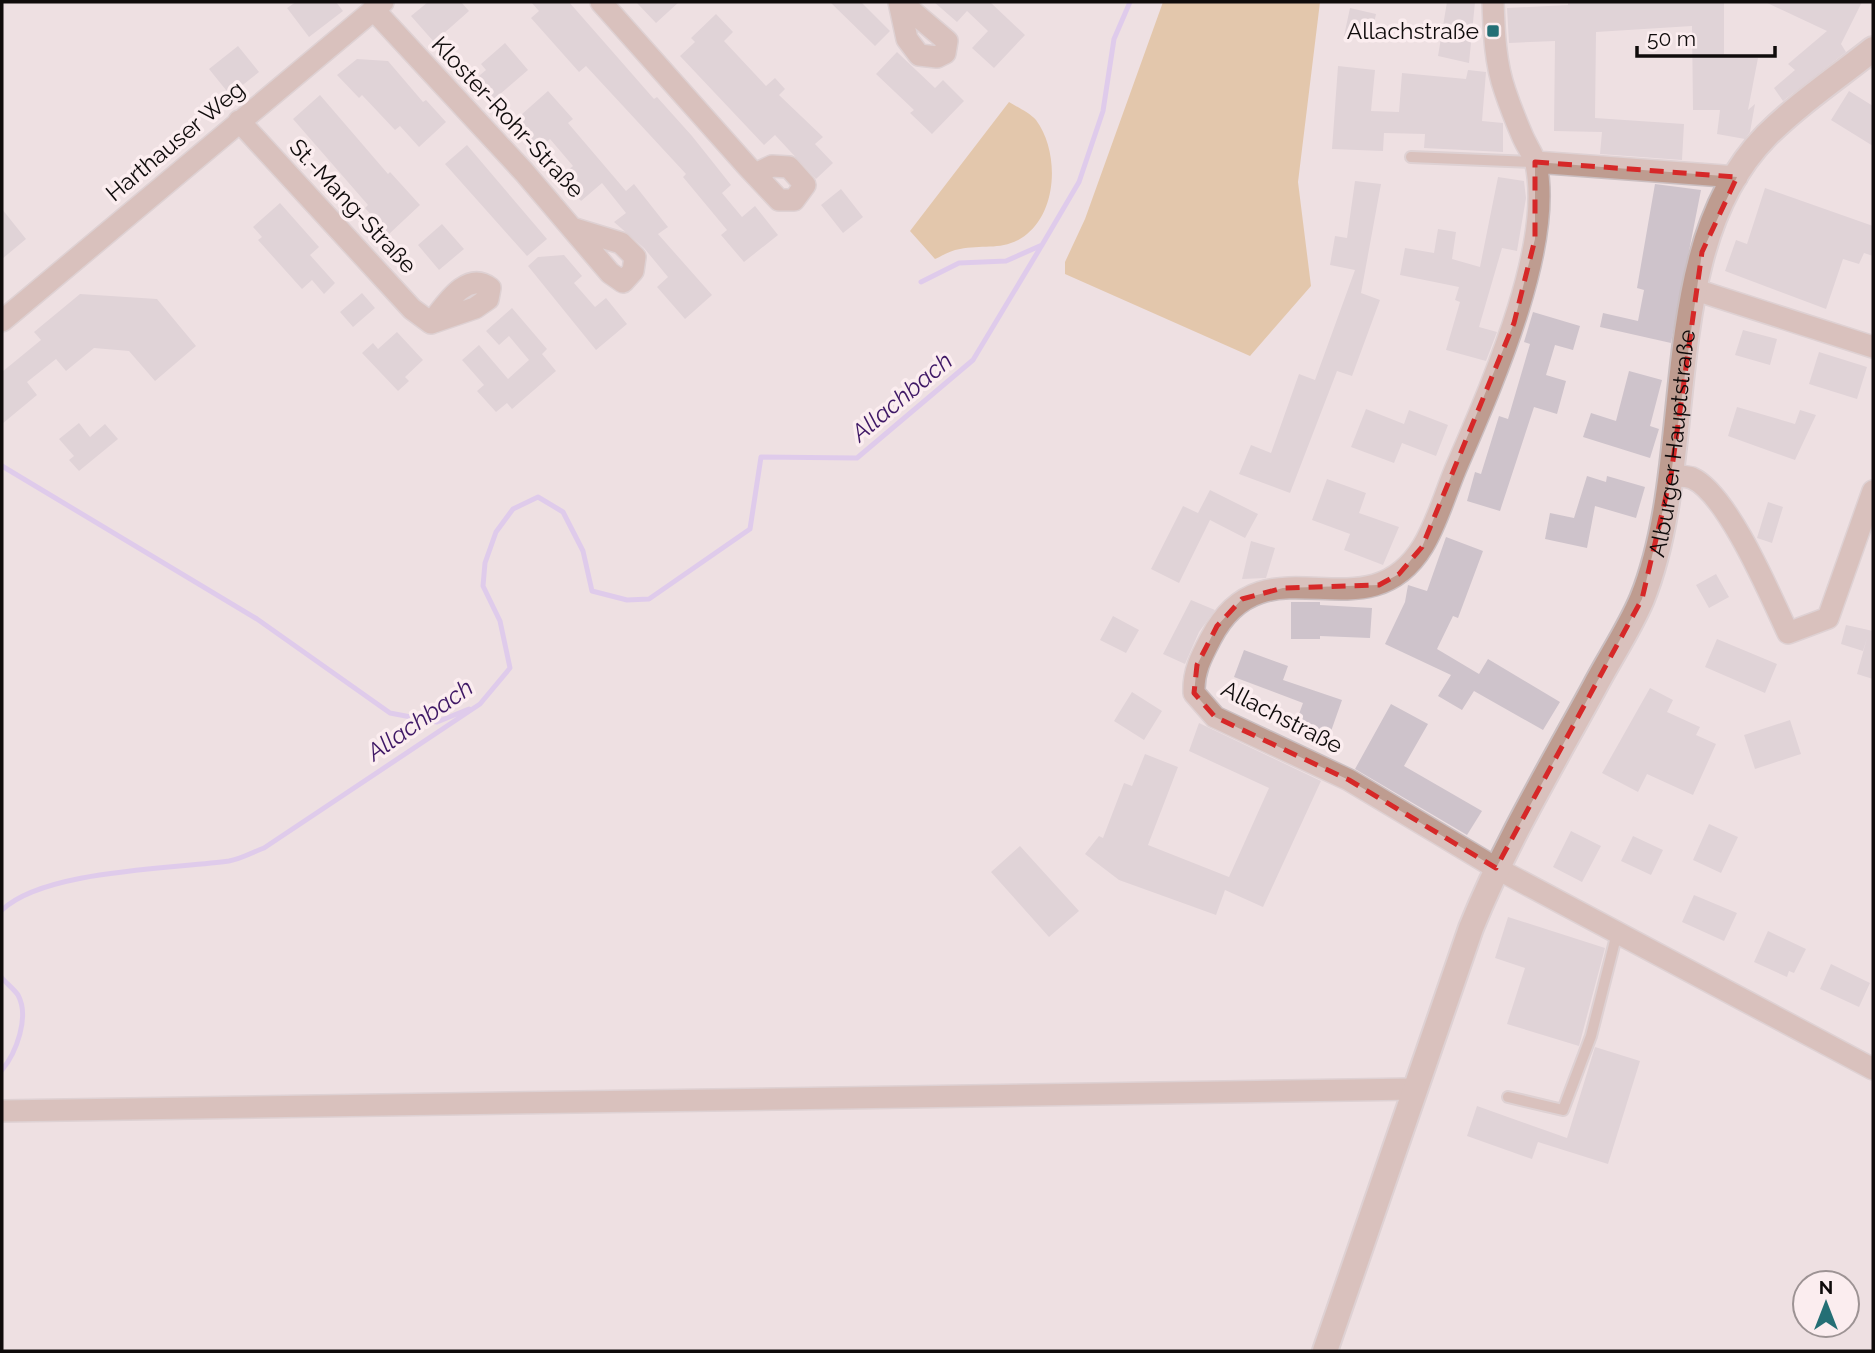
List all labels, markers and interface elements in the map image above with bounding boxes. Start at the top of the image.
scale bar [1637,14,1775,58]
place label: Allachstraße [1347,17,1479,44]
marker: Allachstraße [1485,23,1501,39]
text: 50 m [1647,26,1696,51]
street label: Kloster-Rohr-Straße [427,30,590,203]
street label: Harthauser Weg [100,75,249,206]
street label: St.-Mang-Straße [284,133,422,278]
street label: Alburger Hauptstraße [1642,328,1700,559]
water label: Allachbach [844,346,958,449]
water label: Allachbach [359,672,478,768]
street label: Allachstraße [1217,675,1347,759]
north arrow [1791,1269,1861,1339]
text: N [1819,1276,1833,1298]

